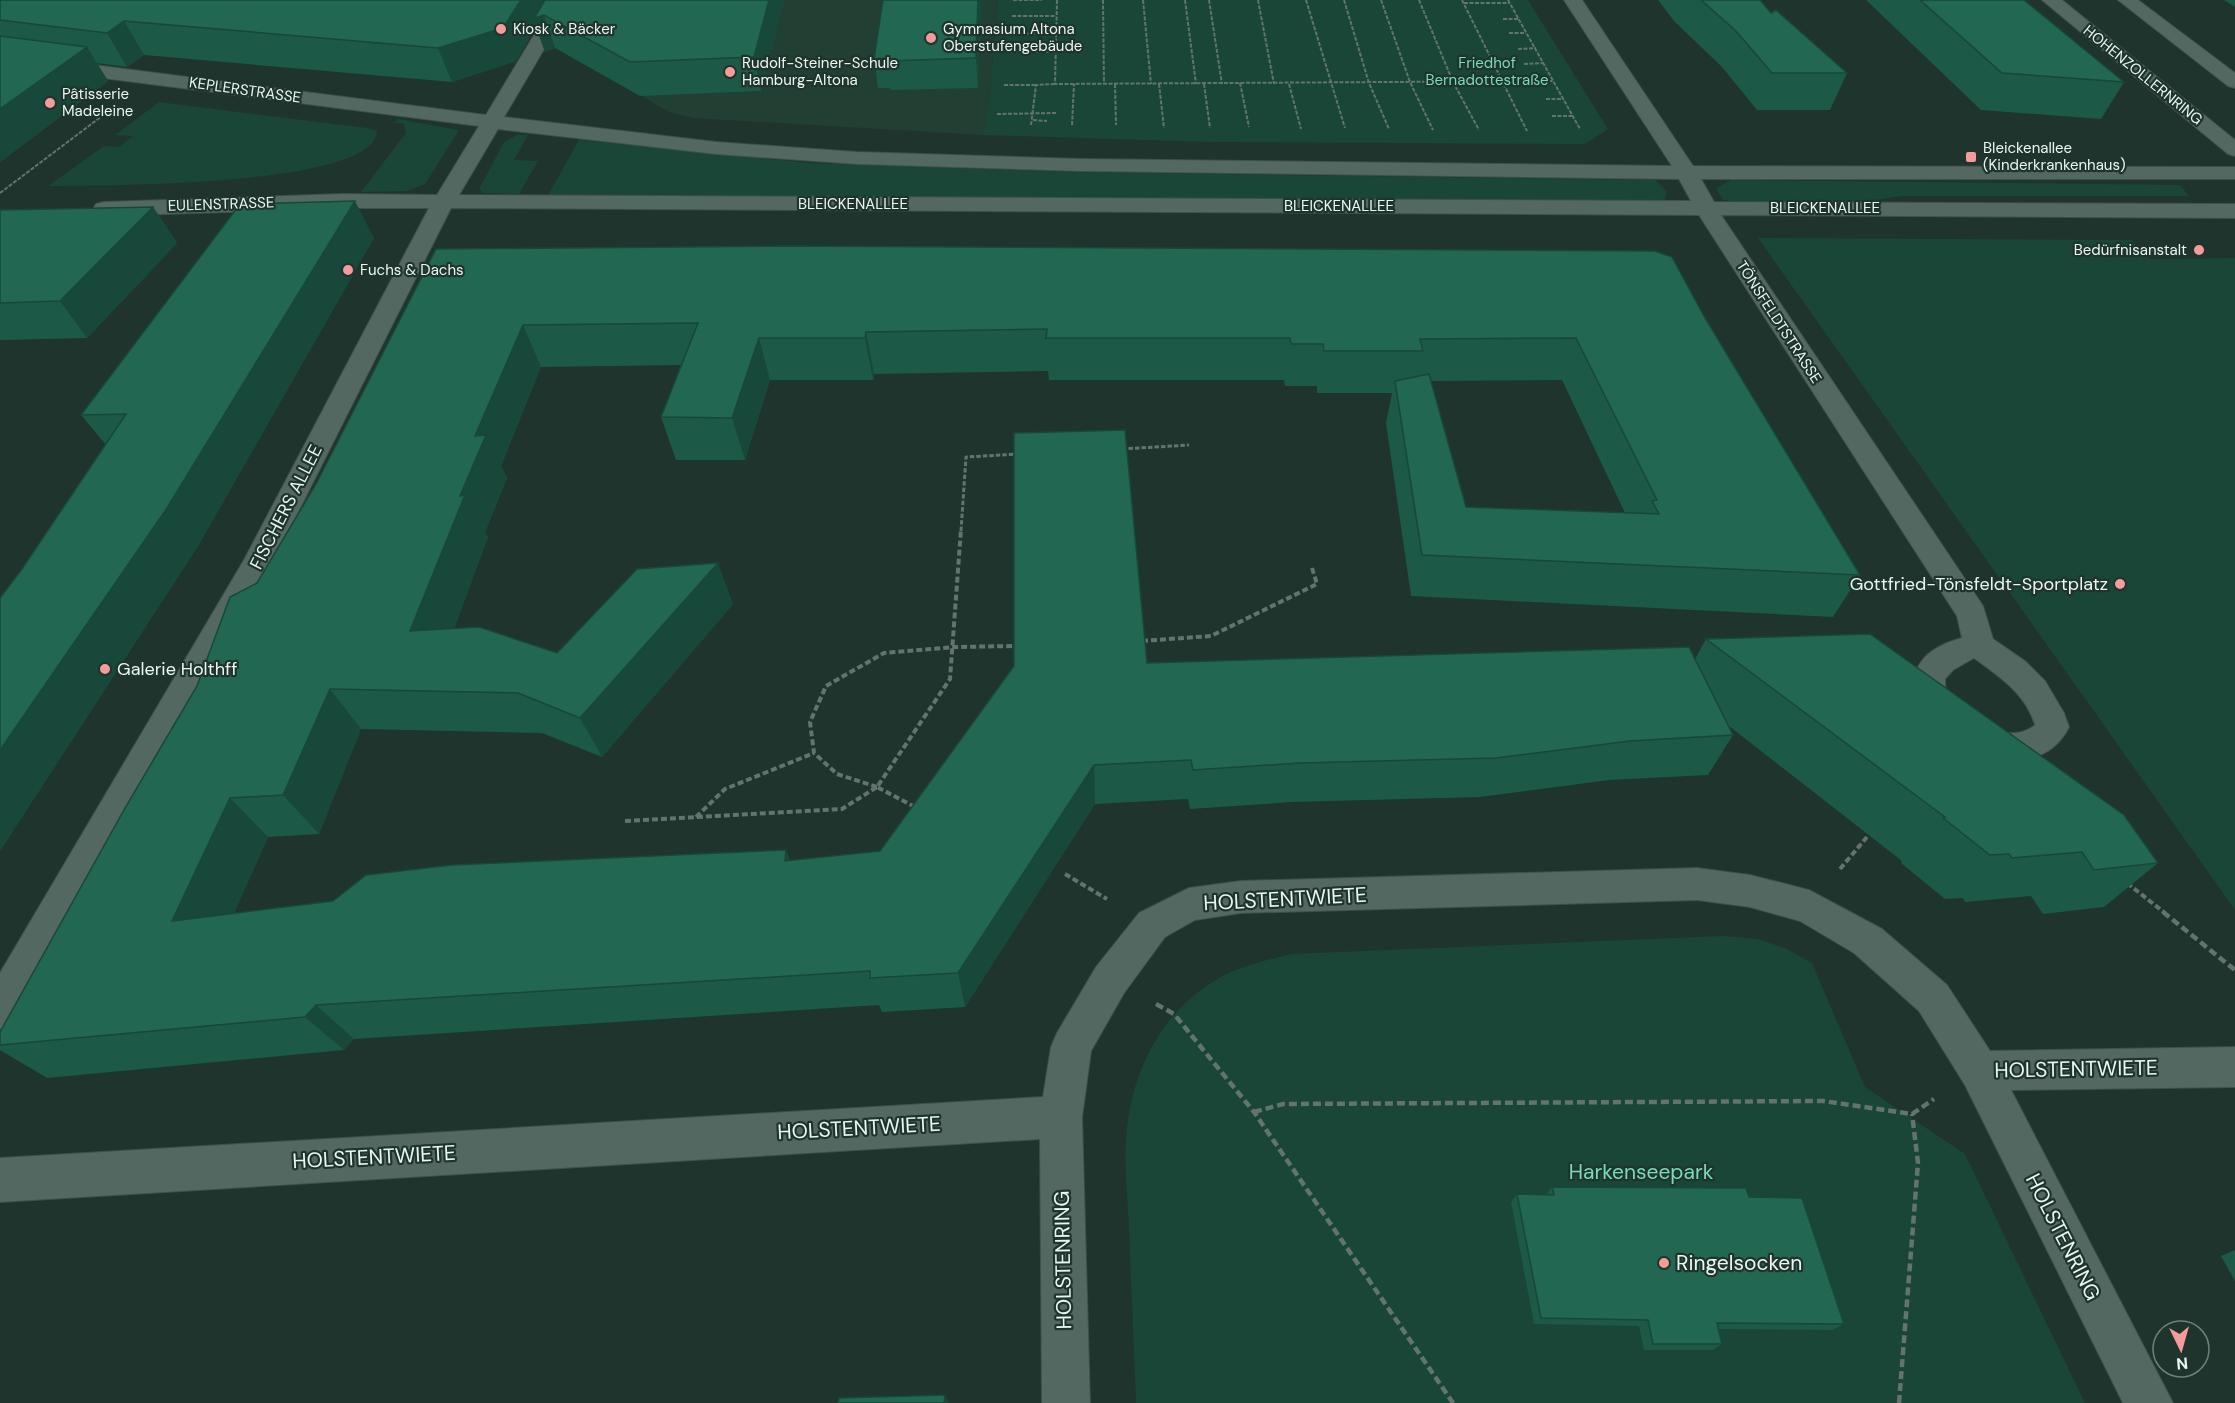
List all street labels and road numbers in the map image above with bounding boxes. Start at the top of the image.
street label: HOHENZOLLERNRING [2079,21,2207,129]
street label: KEPLERSTRASSE [188,72,302,108]
street label: EULENSTRASSE [167,192,275,216]
street label: BLEICKENALLEE [798,194,908,214]
street label: BLEICKENALLEE [1284,196,1394,216]
street label: BLEICKENALLEE [1770,198,1880,218]
street label: TÖNSFELDTSTRASSE [1732,257,1826,387]
street label: FISCHERS ALLEE [244,441,328,573]
street label: HOLSTENTWIETE [1203,881,1367,917]
street label: HOLSTENTWIETE [1994,1054,2158,1084]
street label: HOLSTENTWIETE [777,1110,941,1146]
street label: HOLSTENTWIETE [292,1139,456,1175]
street label: HOLSTENRING [2019,1169,2107,1305]
street label: HOLSTENRING [1048,1190,1078,1330]

